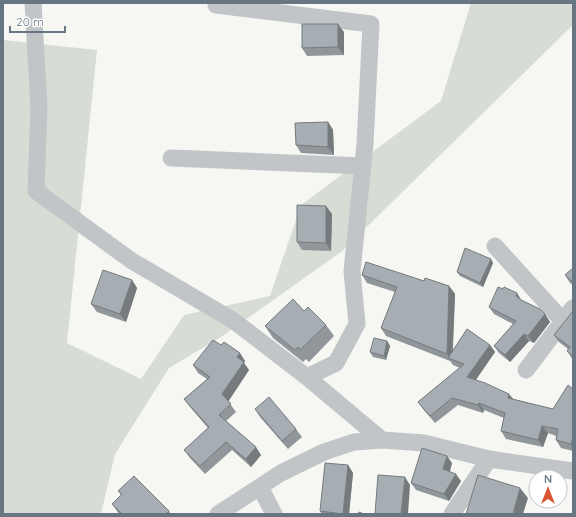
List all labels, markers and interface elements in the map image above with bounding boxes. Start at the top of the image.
scale bar [10,8,65,34]
text: 20 m [16,14,44,29]
north arrow [528,469,568,509]
text: N [544,472,552,486]

